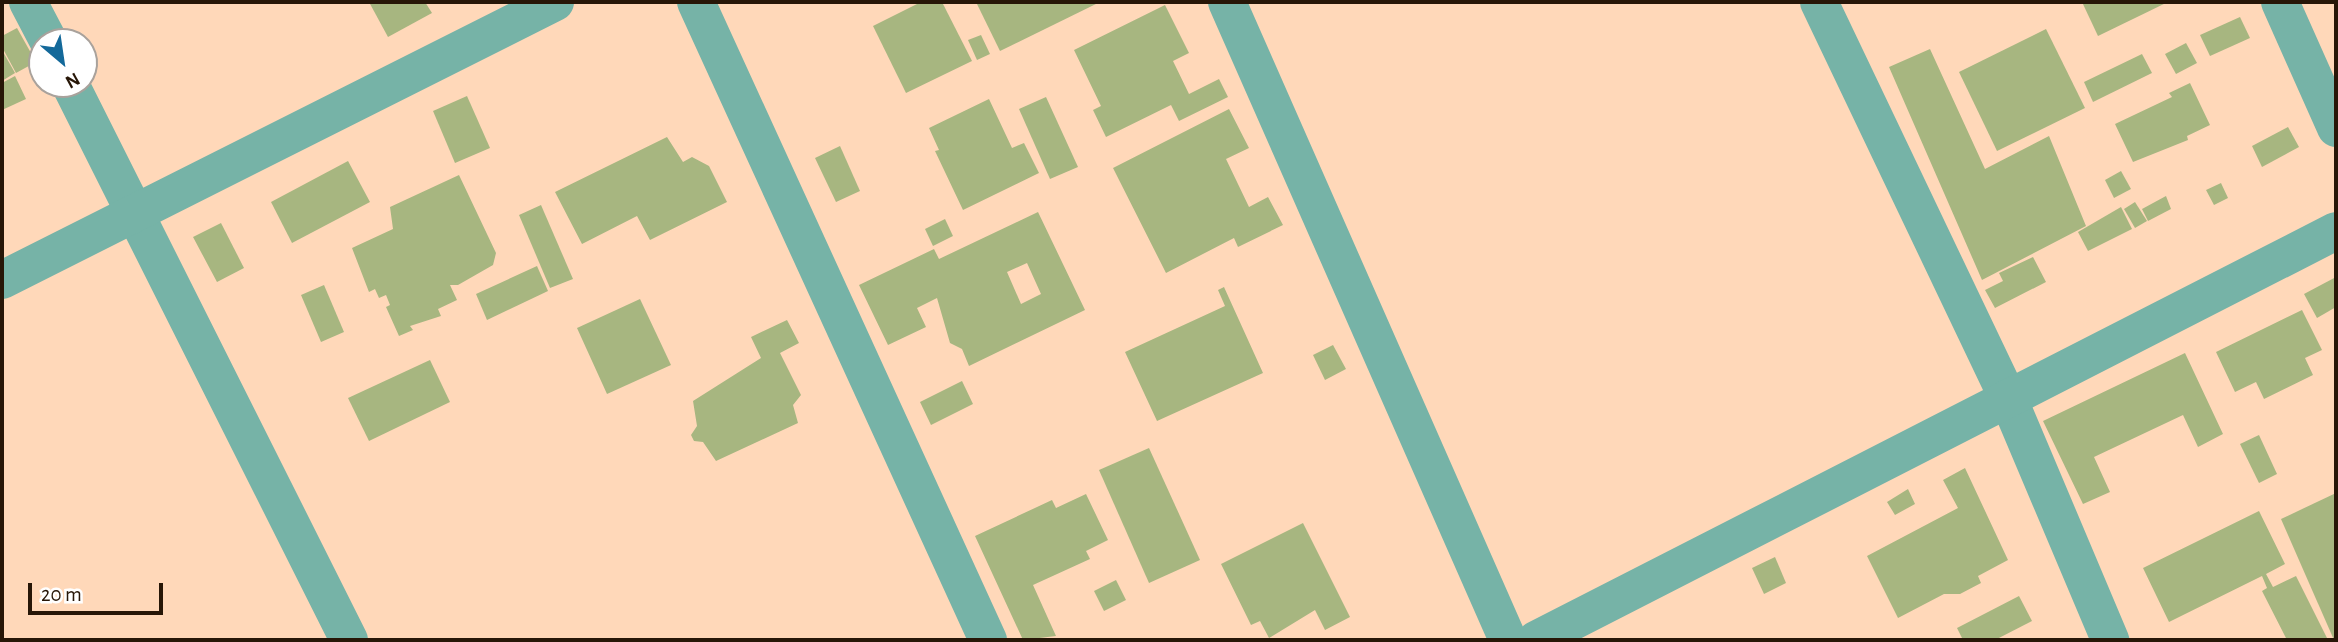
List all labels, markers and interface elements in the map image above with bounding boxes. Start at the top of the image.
north arrow [28,28,98,98]
text: N [62,69,83,92]
scale bar [32,568,166,612]
text: 20 m [41,584,82,605]

